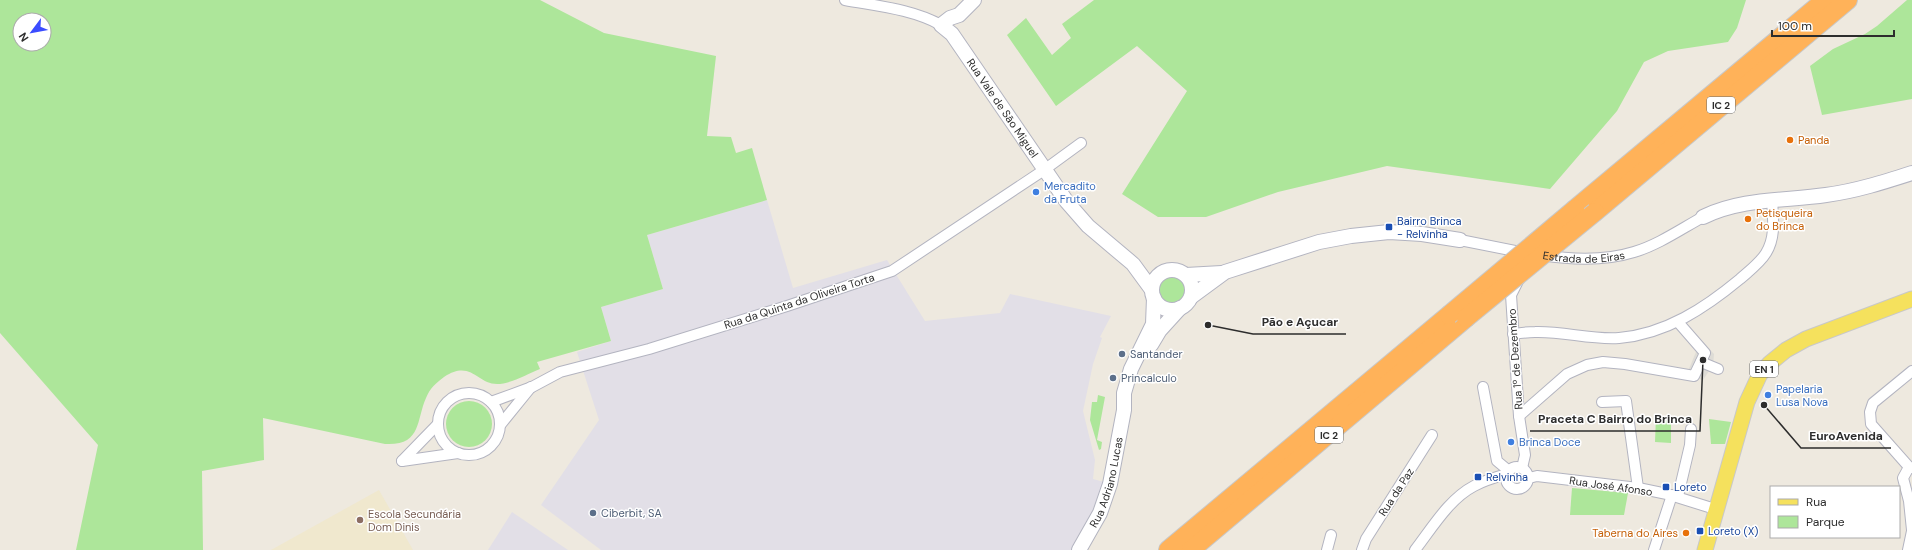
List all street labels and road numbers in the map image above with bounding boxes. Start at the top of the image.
street label: Rua Vale de São Miguel [964,56,1042,160]
road number: IC 2 [1707,97,1735,113]
street label: Estrada de Eiras [1542,248,1626,266]
street label: Rua da Quinta da Oliveira Torta [722,270,876,332]
street label: Rua 1º de Dezembro [1504,308,1526,410]
road number: EN 1 [1750,361,1778,377]
road number: IC 2 [1315,427,1343,443]
street label: Rua Adriano Lucas [1086,436,1126,530]
street label: Rua da Paz [1375,465,1417,519]
street label: Rua José Afonso [1568,473,1654,499]

